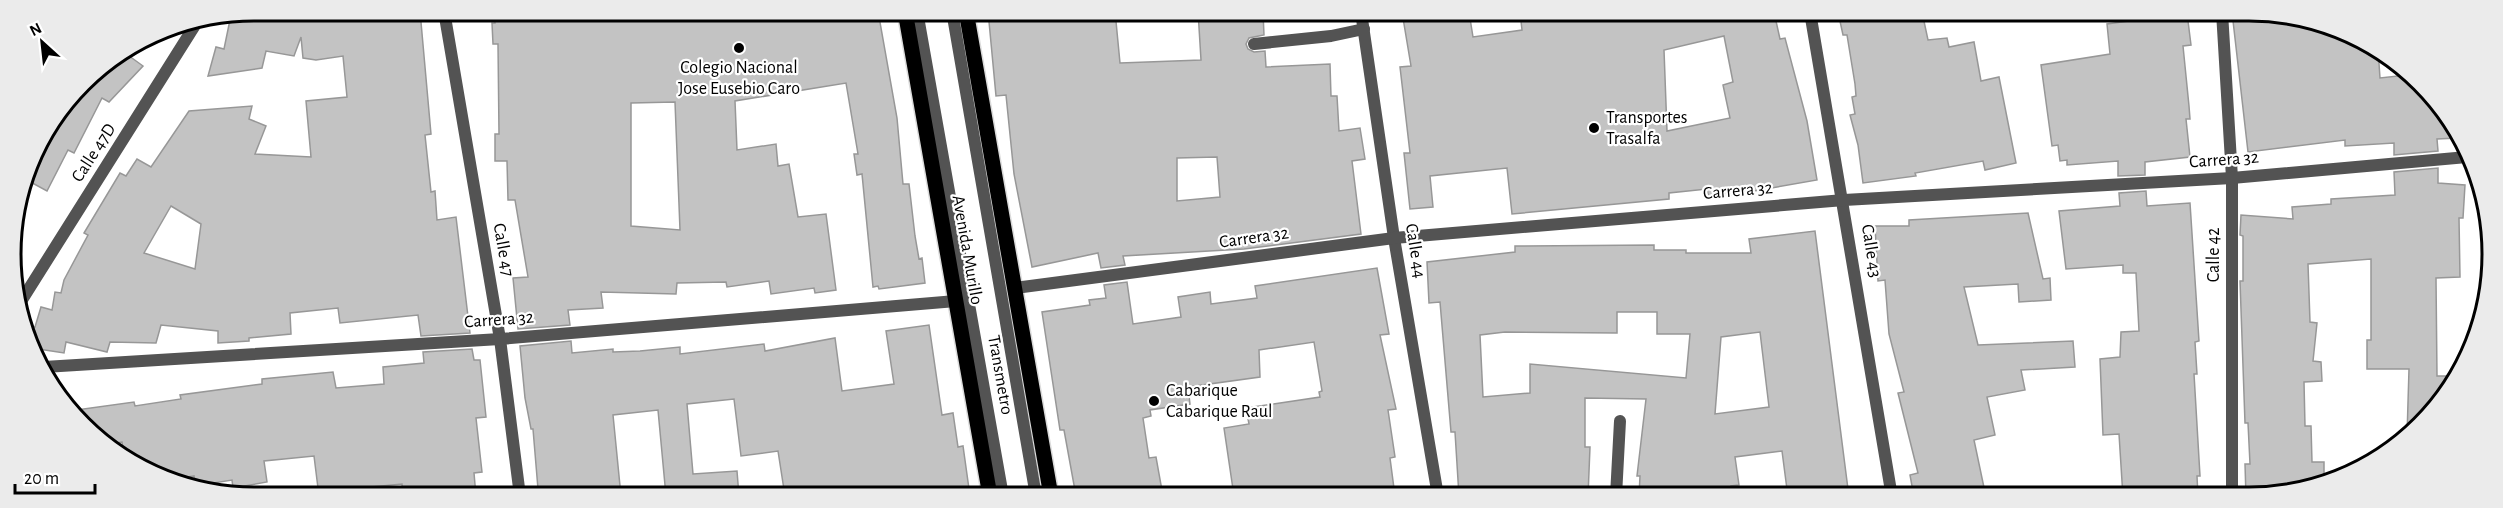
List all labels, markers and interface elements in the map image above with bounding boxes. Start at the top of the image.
north arrow [12,12,72,72]
text: N [27,20,44,39]
marker: Colegio Nacional Jose Eusebio Caro [732,41,746,55]
place label: Colegio Nacional Jose Eusebio Caro [678,59,800,98]
place label: Transportes Trasalfa [1606,109,1687,148]
street label: Calle 47D [69,121,119,185]
marker: Transportes Trasalfa [1587,121,1601,135]
street label: Carrera 32 [2188,149,2260,171]
street label: Carrera 32 [1702,179,1774,203]
street label: Avenida Murillo [949,194,986,306]
street label: Calle 47 [489,222,517,278]
street label: Calle 44 [1402,222,1428,280]
street label: Calle 43 [1858,223,1884,279]
street label: Carrera 32 [1218,224,1290,252]
street label: Calle 42 [2205,228,2223,282]
street label: Carrera 32 [463,309,535,331]
street label: Transmetro [984,334,1016,416]
place label: Cabarique Cabarique Raul [1166,382,1272,421]
marker: Cabarique Cabarique Raul [1147,394,1161,408]
scale bar [15,457,94,495]
text: 20 m [24,470,59,488]

